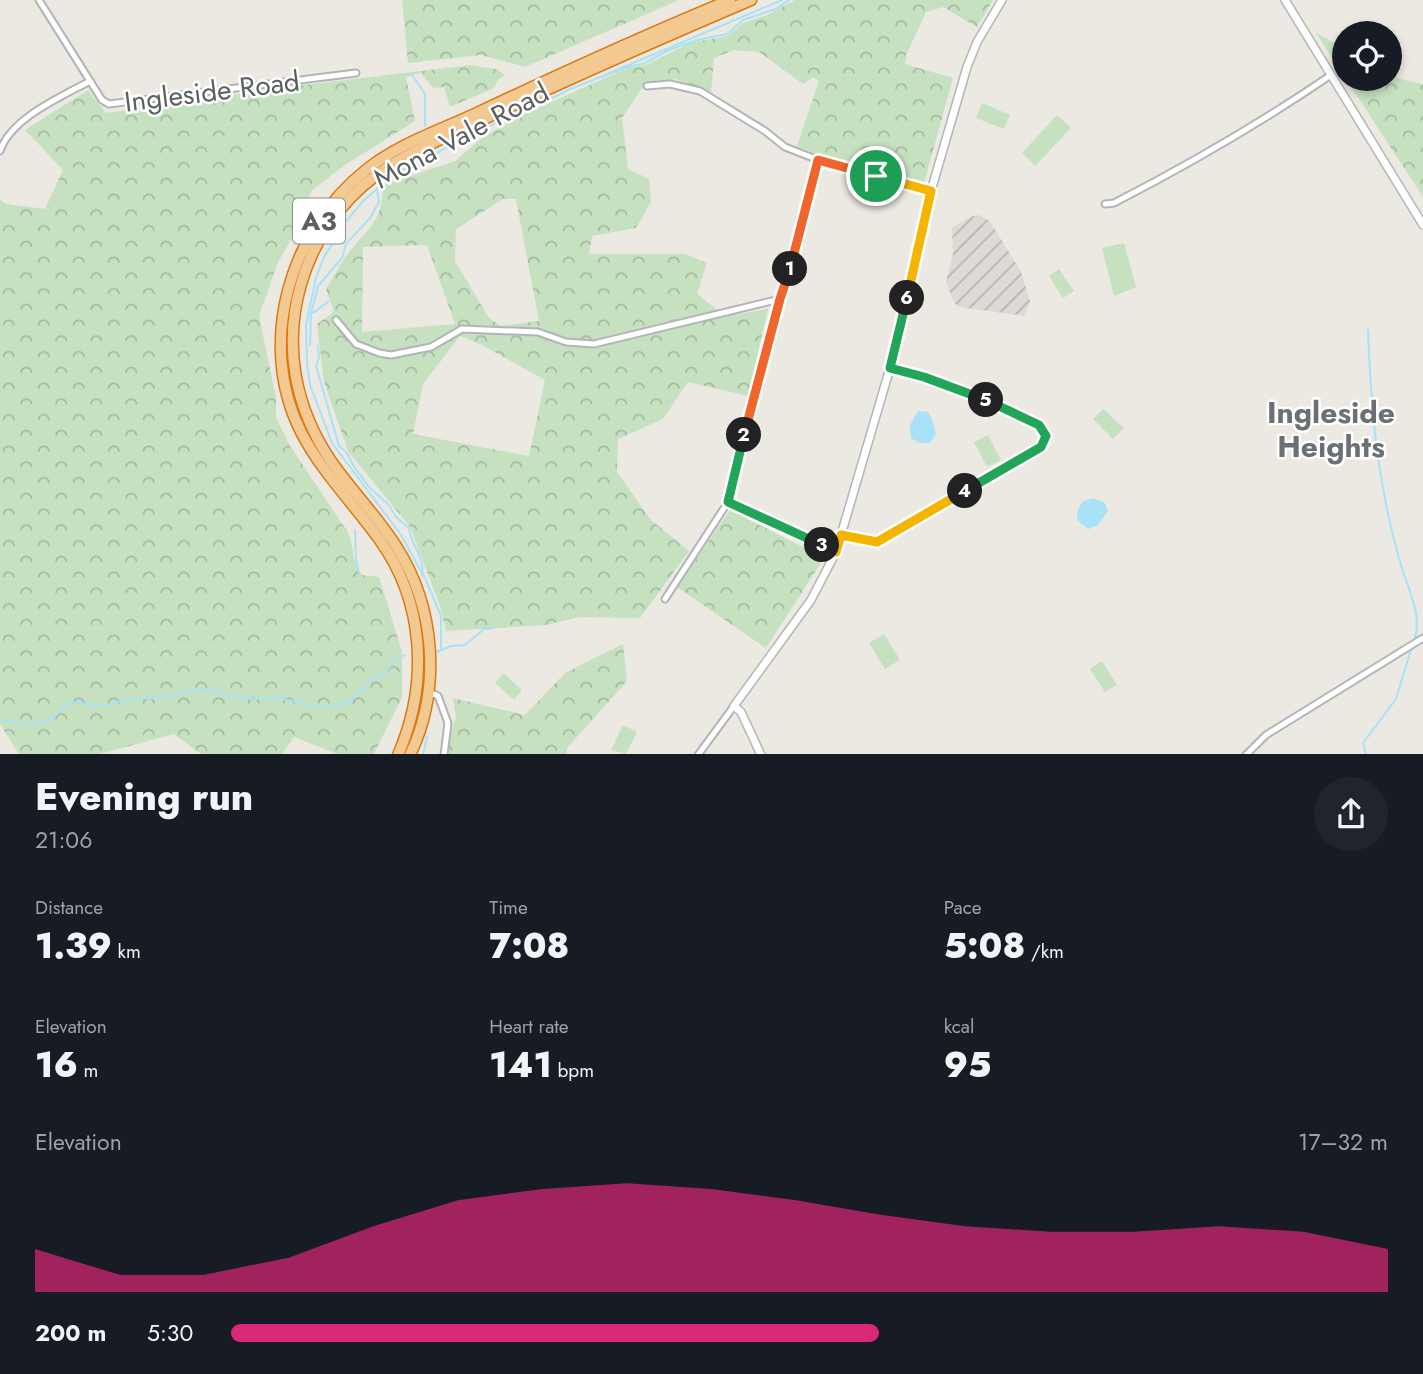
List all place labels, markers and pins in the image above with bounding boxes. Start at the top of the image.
pin [846,146,906,206]
pin: 1 [772,252,808,286]
pin: 6 [890,280,925,316]
pin: 5 [968,382,1004,418]
pin: 2 [726,418,762,452]
pin: 4 [948,474,982,508]
pin: 3 [804,528,840,562]

